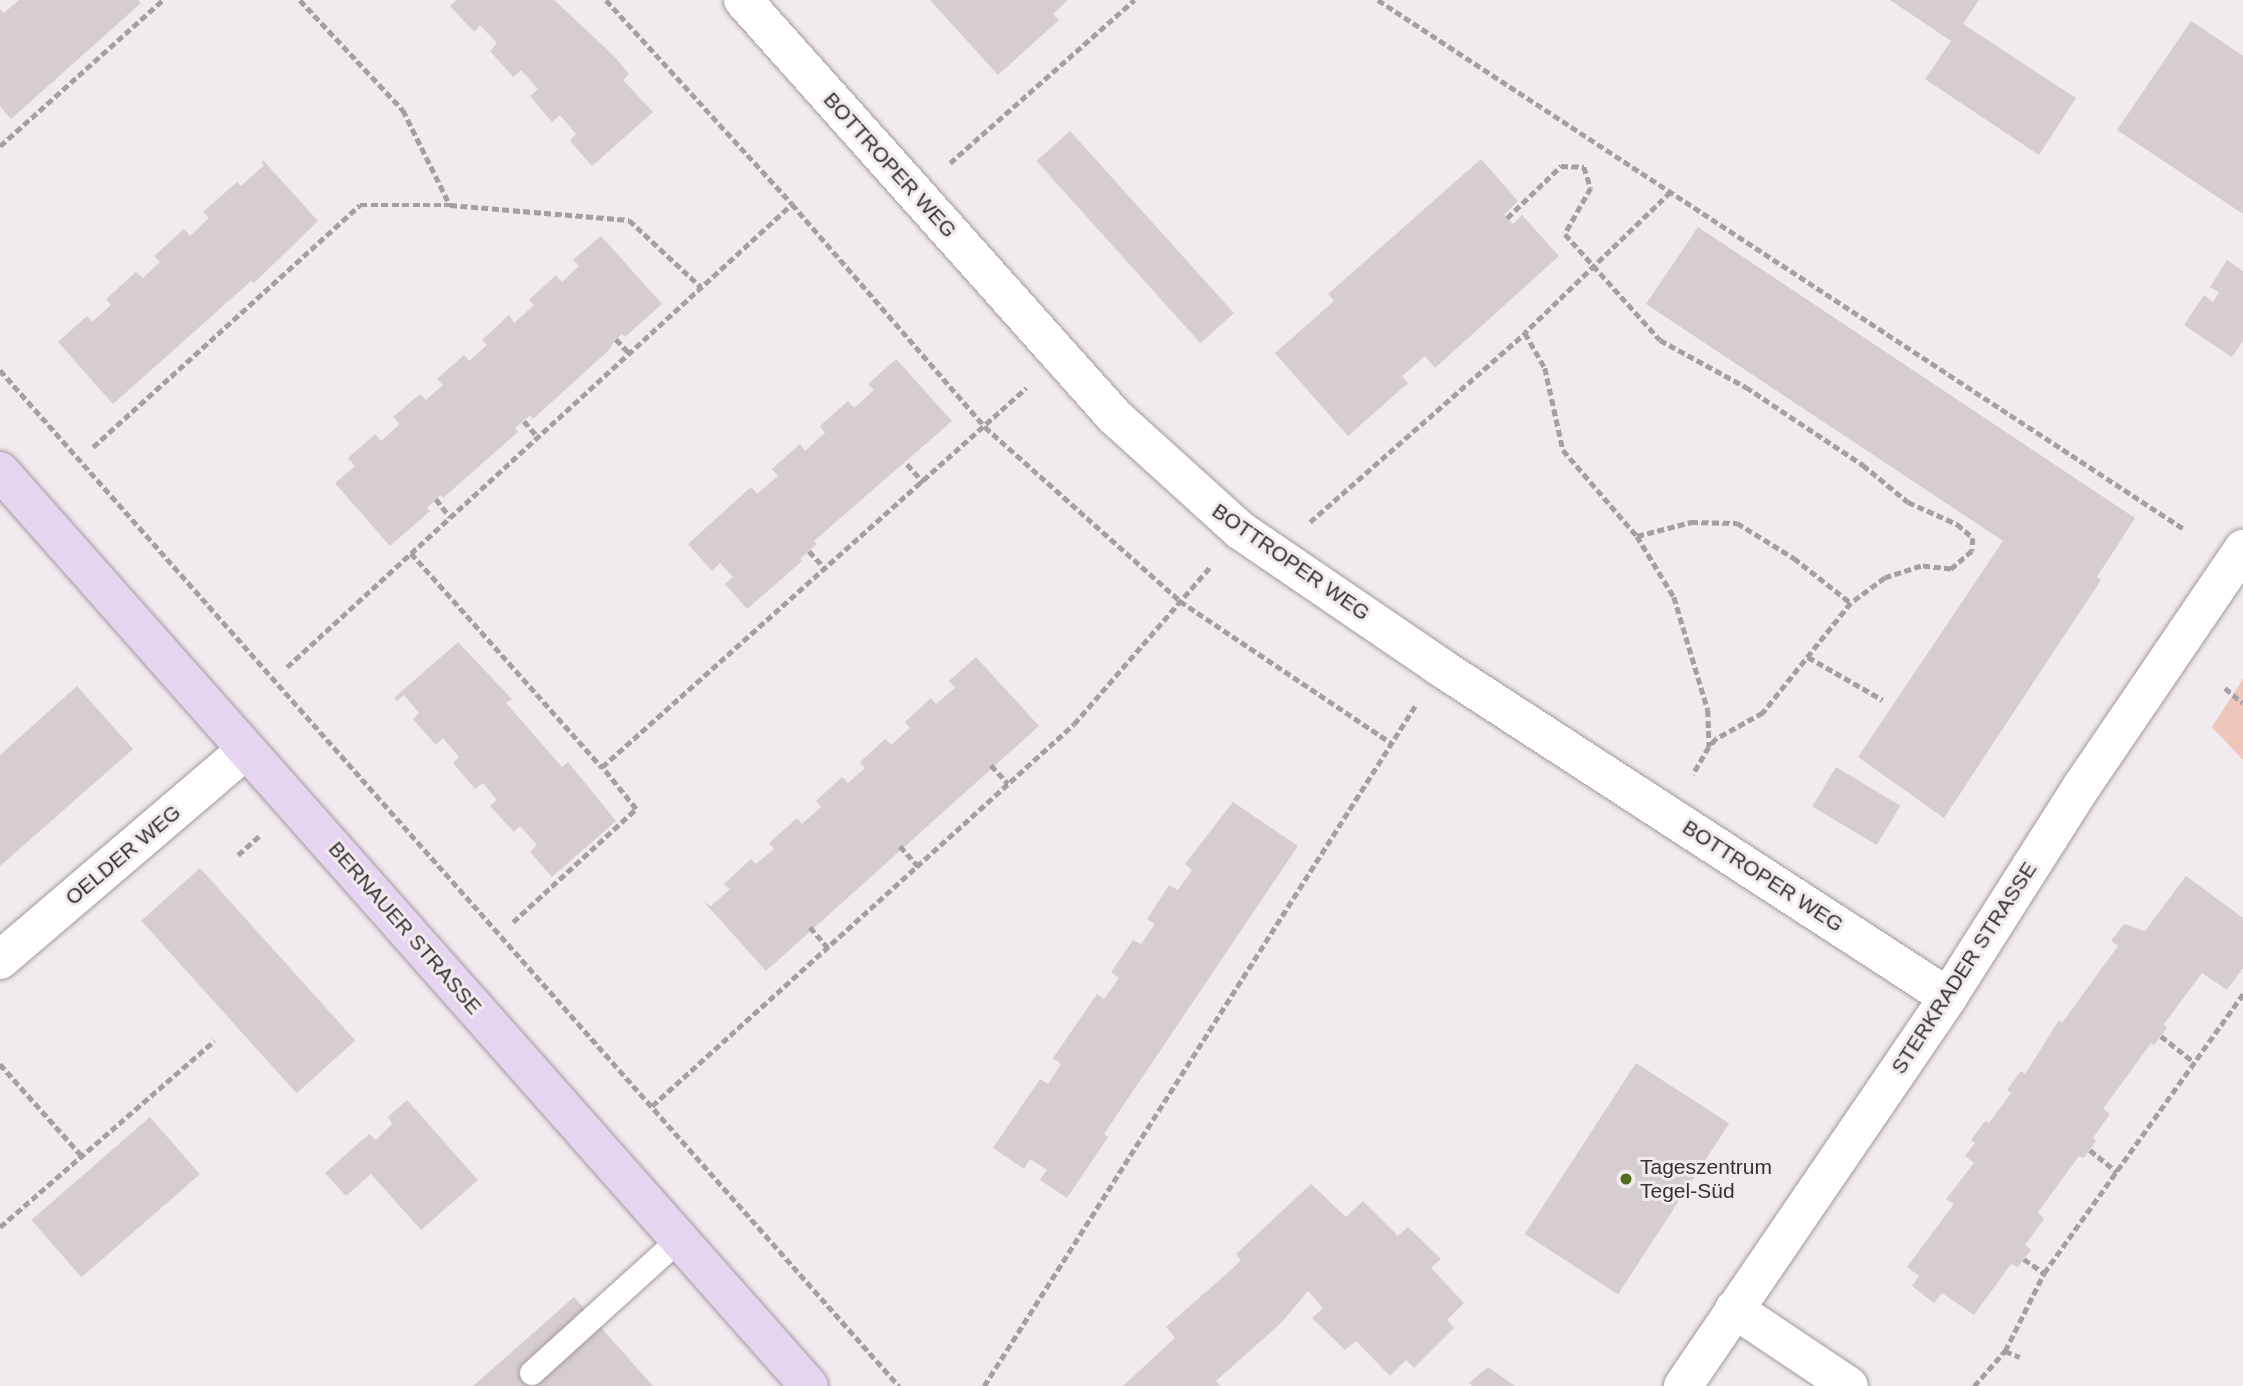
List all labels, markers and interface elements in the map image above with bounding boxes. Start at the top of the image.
street label: BOTTROPER WEG [818,87,962,243]
street label: BOTTROPER WEG [1207,498,1375,626]
street label: OELDER WEG [60,800,186,910]
street label: BOTTROPER WEG [1678,815,1848,937]
street label: BERNAUER STRASSE [323,837,487,1019]
street label: STERKRADER STRASSE [1886,857,2042,1079]
place label: Tageszentrum Tegel-Süd [1640,1154,1772,1204]
marker: Tageszentrum Tegel-Süd [1618,1171,1634,1187]

